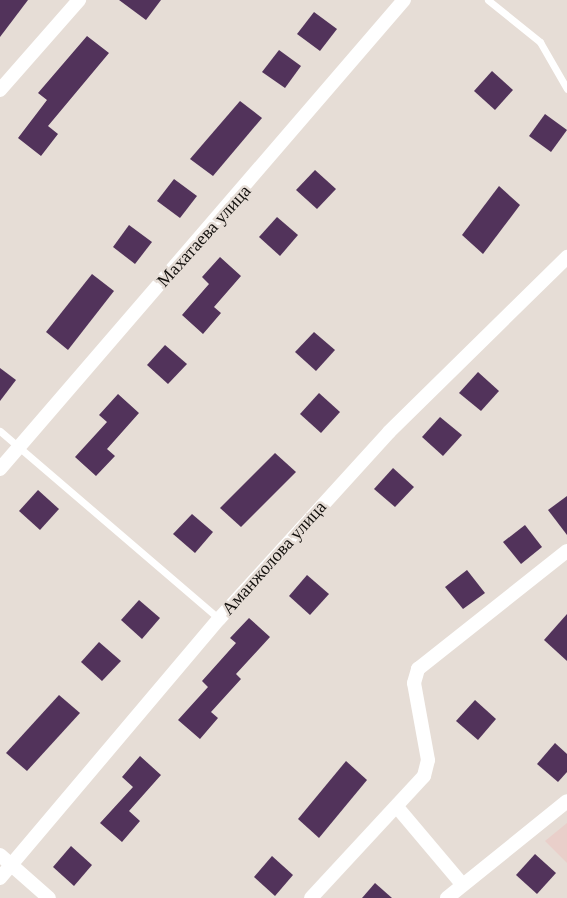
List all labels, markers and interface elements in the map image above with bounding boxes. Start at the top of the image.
street label: Махатаева улица [153,181,255,291]
street label: Аманжолова улица [217,497,331,619]

